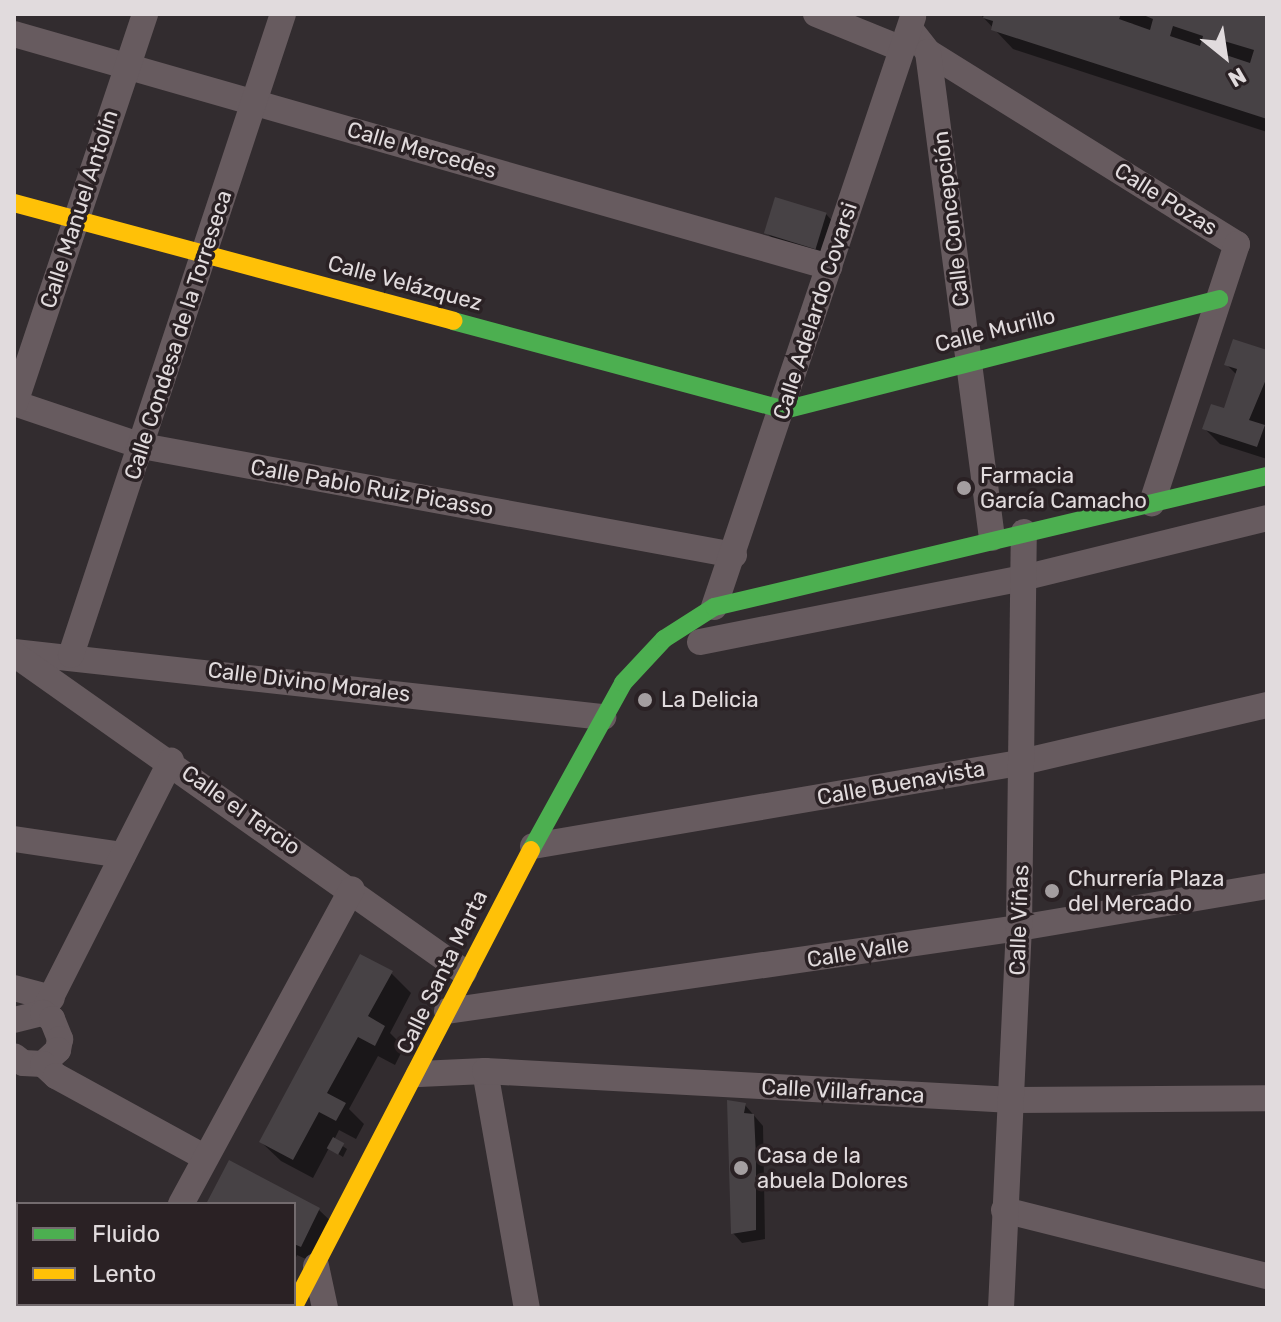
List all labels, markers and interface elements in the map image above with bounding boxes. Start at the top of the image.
north arrow [1185,16,1265,96]
text: N [1224,62,1251,93]
street label: Calle Manuel Antolín [34,106,124,312]
street label: Calle Mercedes [344,116,500,184]
street label: Calle Concepción [927,130,975,308]
street label: Calle Pozas [1110,157,1222,241]
street label: Calle Condesa de la Torreseca [119,187,237,483]
street label: Calle Adelardo Covarsi [767,199,863,423]
street label: Calle Velázquez [325,250,485,316]
street label: Calle Murillo [932,302,1058,358]
street label: Calle Pablo Ruiz Picasso [249,454,495,522]
place label: Farmacia García Camacho [980,462,1147,514]
marker: Farmacia García Camacho [955,479,973,497]
street label: Calle Divino Morales [206,656,412,708]
place label: La Delicia [661,687,759,713]
marker: La Delicia [636,691,654,709]
street label: Calle Buenavista [815,755,987,811]
street label: Calle el Tercio [176,759,306,861]
street label: Calle Viñas [1004,864,1034,976]
place label: Churrería Plaza del Mercado [1068,865,1224,916]
marker: Churrería Plaza del Mercado [1043,882,1061,900]
street label: Calle Santa Marta [391,886,493,1058]
street label: Calle Valle [805,931,911,973]
street label: Calle Villafranca [760,1074,926,1108]
place label: Casa de la abuela Dolores [757,1142,908,1194]
marker: Casa de la abuela Dolores [732,1159,750,1177]
legend [16,1202,296,1306]
text: Fluido [92,1220,160,1248]
text: Lento [92,1260,156,1288]

